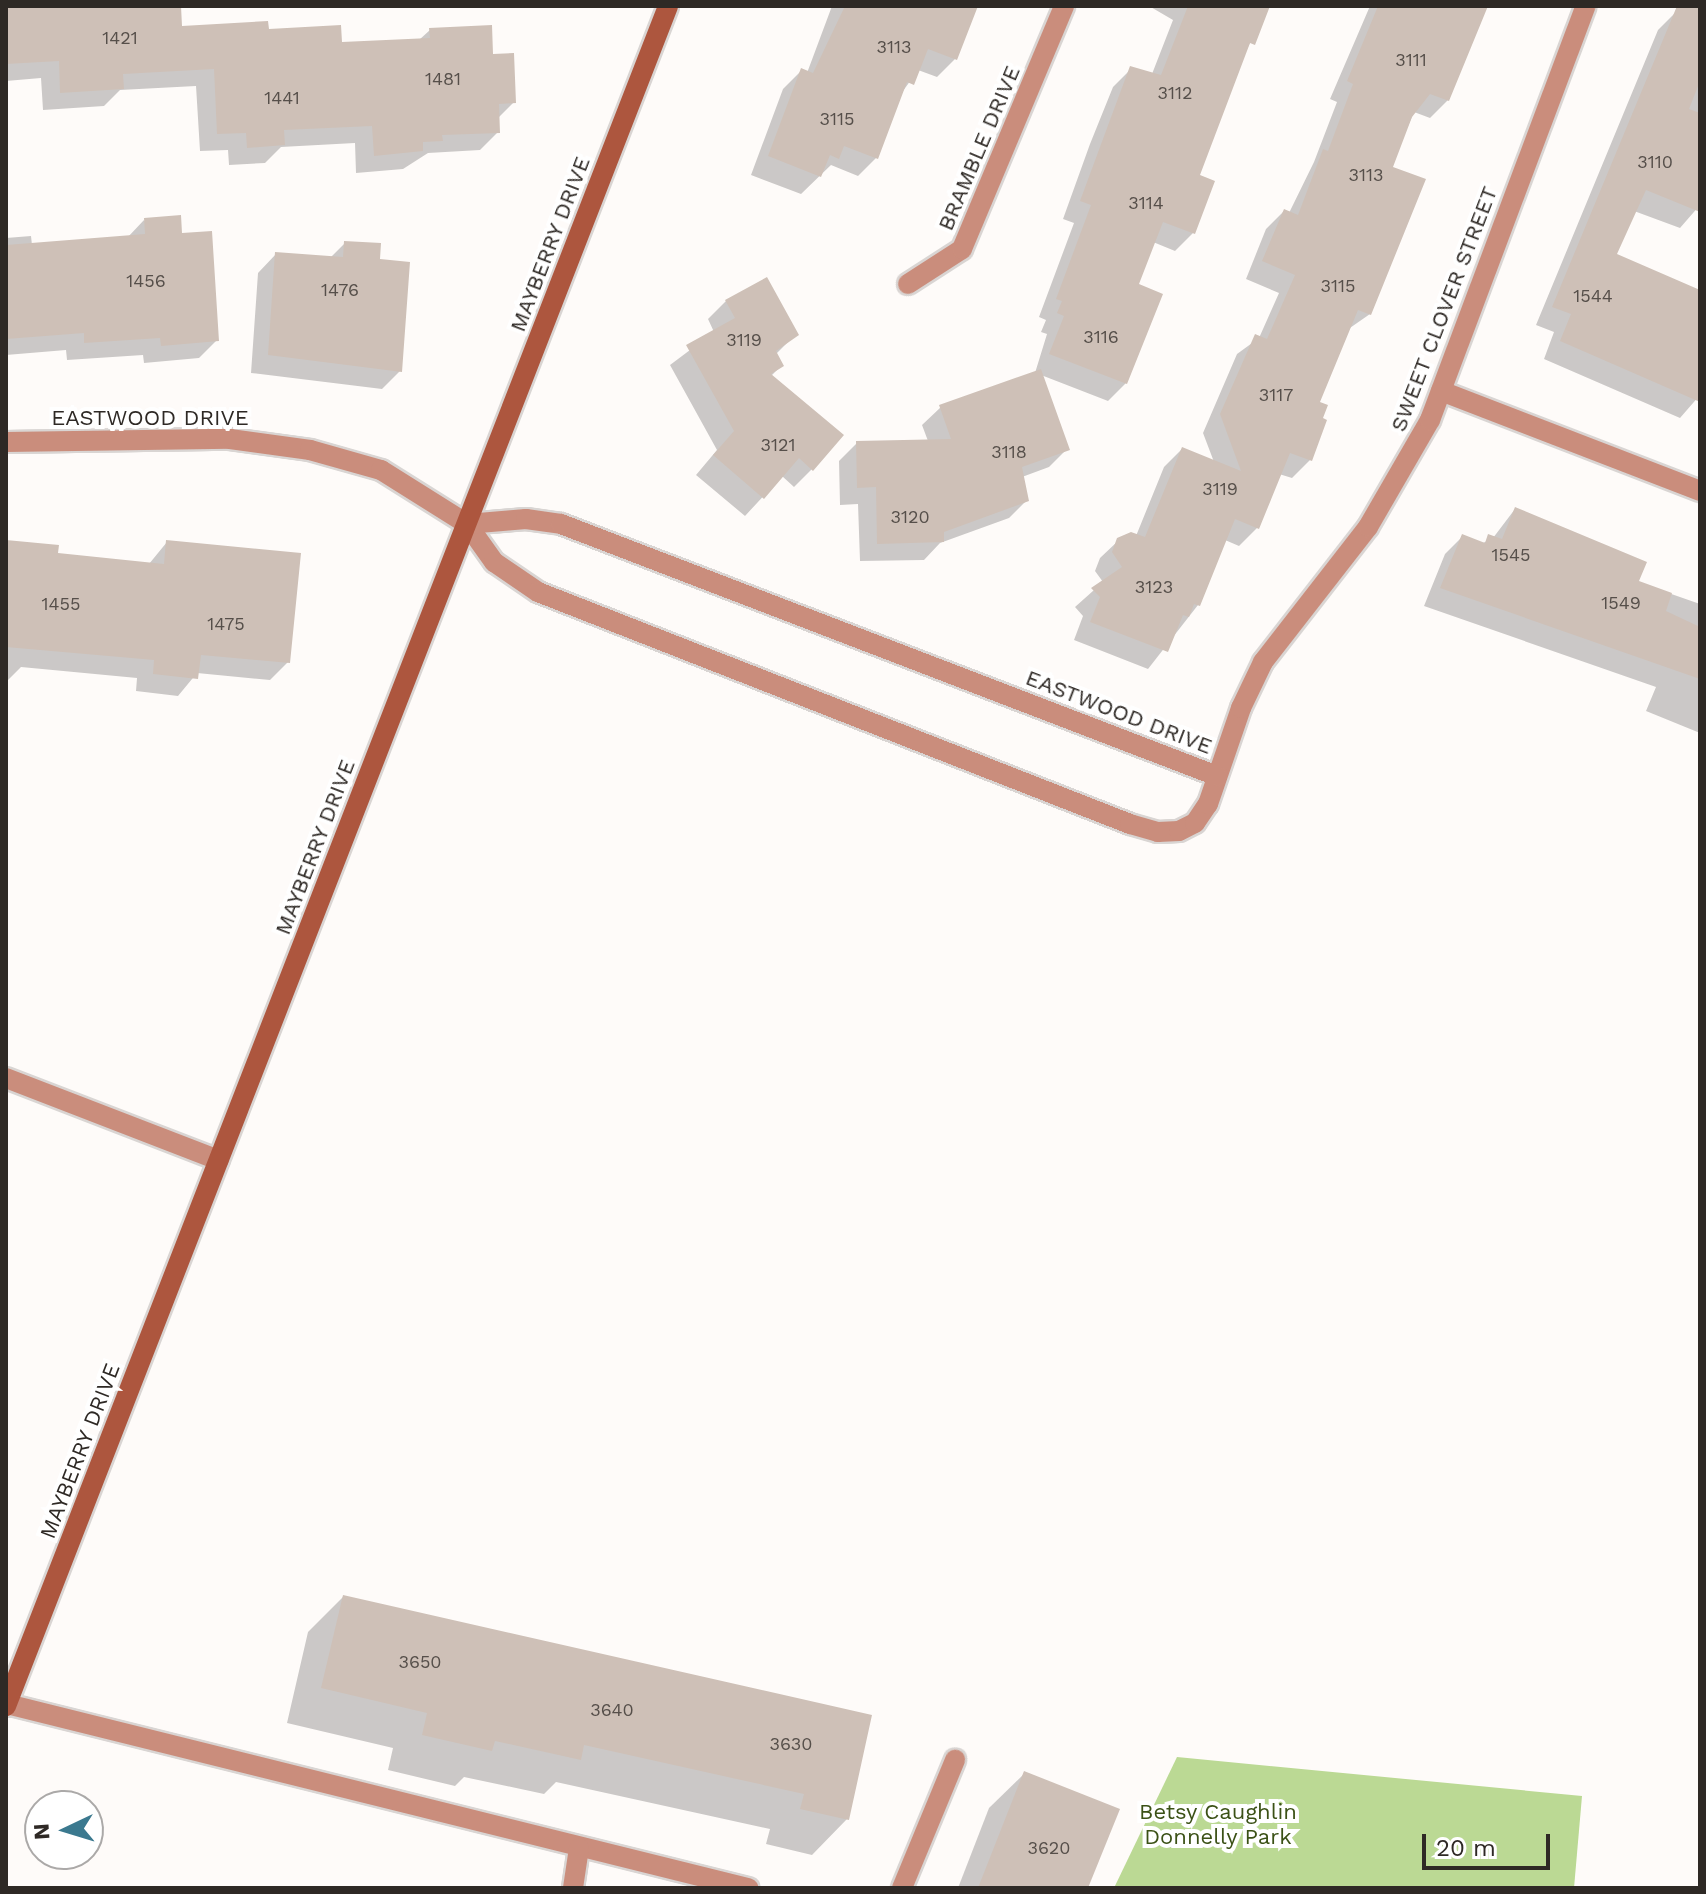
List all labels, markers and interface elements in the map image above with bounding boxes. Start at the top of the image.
house number: 1421 [102,27,138,49]
house number: 3113 [876,36,912,58]
house number: 3111 [1395,49,1427,71]
street label: BRAMBLE DRIVE [932,62,1026,234]
house number: 1481 [425,68,461,90]
house number: 3112 [1157,82,1193,104]
house number: 1441 [264,87,300,109]
house number: 3115 [819,108,855,130]
house number: 3110 [1637,151,1673,173]
street label: MAYBERRY DRIVE [504,152,596,336]
house number: 3113 [1348,164,1384,186]
street label: SWEET CLOVER STREET [1385,182,1503,436]
house number: 3114 [1128,192,1164,214]
house number: 1456 [126,270,166,292]
house number: 3115 [1320,275,1356,297]
house number: 1476 [321,279,359,301]
house number: 1544 [1573,285,1613,307]
house number: 3116 [1083,326,1119,348]
house number: 3119 [726,329,762,351]
house number: 3117 [1259,384,1293,406]
street label: EASTWOOD DRIVE [51,405,249,431]
house number: 3121 [760,434,796,456]
house number: 3118 [991,441,1027,463]
house number: 3119 [1202,478,1238,500]
house number: 3120 [890,506,930,528]
house number: 1545 [1492,544,1530,566]
house number: 3123 [1135,576,1173,598]
house number: 1549 [1601,592,1641,614]
house number: 1455 [42,593,80,615]
house number: 1475 [207,613,245,635]
street label: EASTWOOD DRIVE [1022,664,1216,760]
street label: MAYBERRY DRIVE [269,755,361,939]
street label: MAYBERRY DRIVE [34,1359,126,1543]
house number: 3650 [398,1651,442,1673]
house number: 3640 [590,1699,634,1721]
house number: 3630 [769,1733,813,1755]
north arrow [24,1790,104,1870]
park label: Betsy Caughlin Donnelly Park [1139,1798,1297,1850]
scale bar [1426,1818,1554,1868]
text: N [29,1823,55,1841]
text: 20 m [1436,1834,1496,1862]
house number: 3620 [1027,1837,1071,1859]

